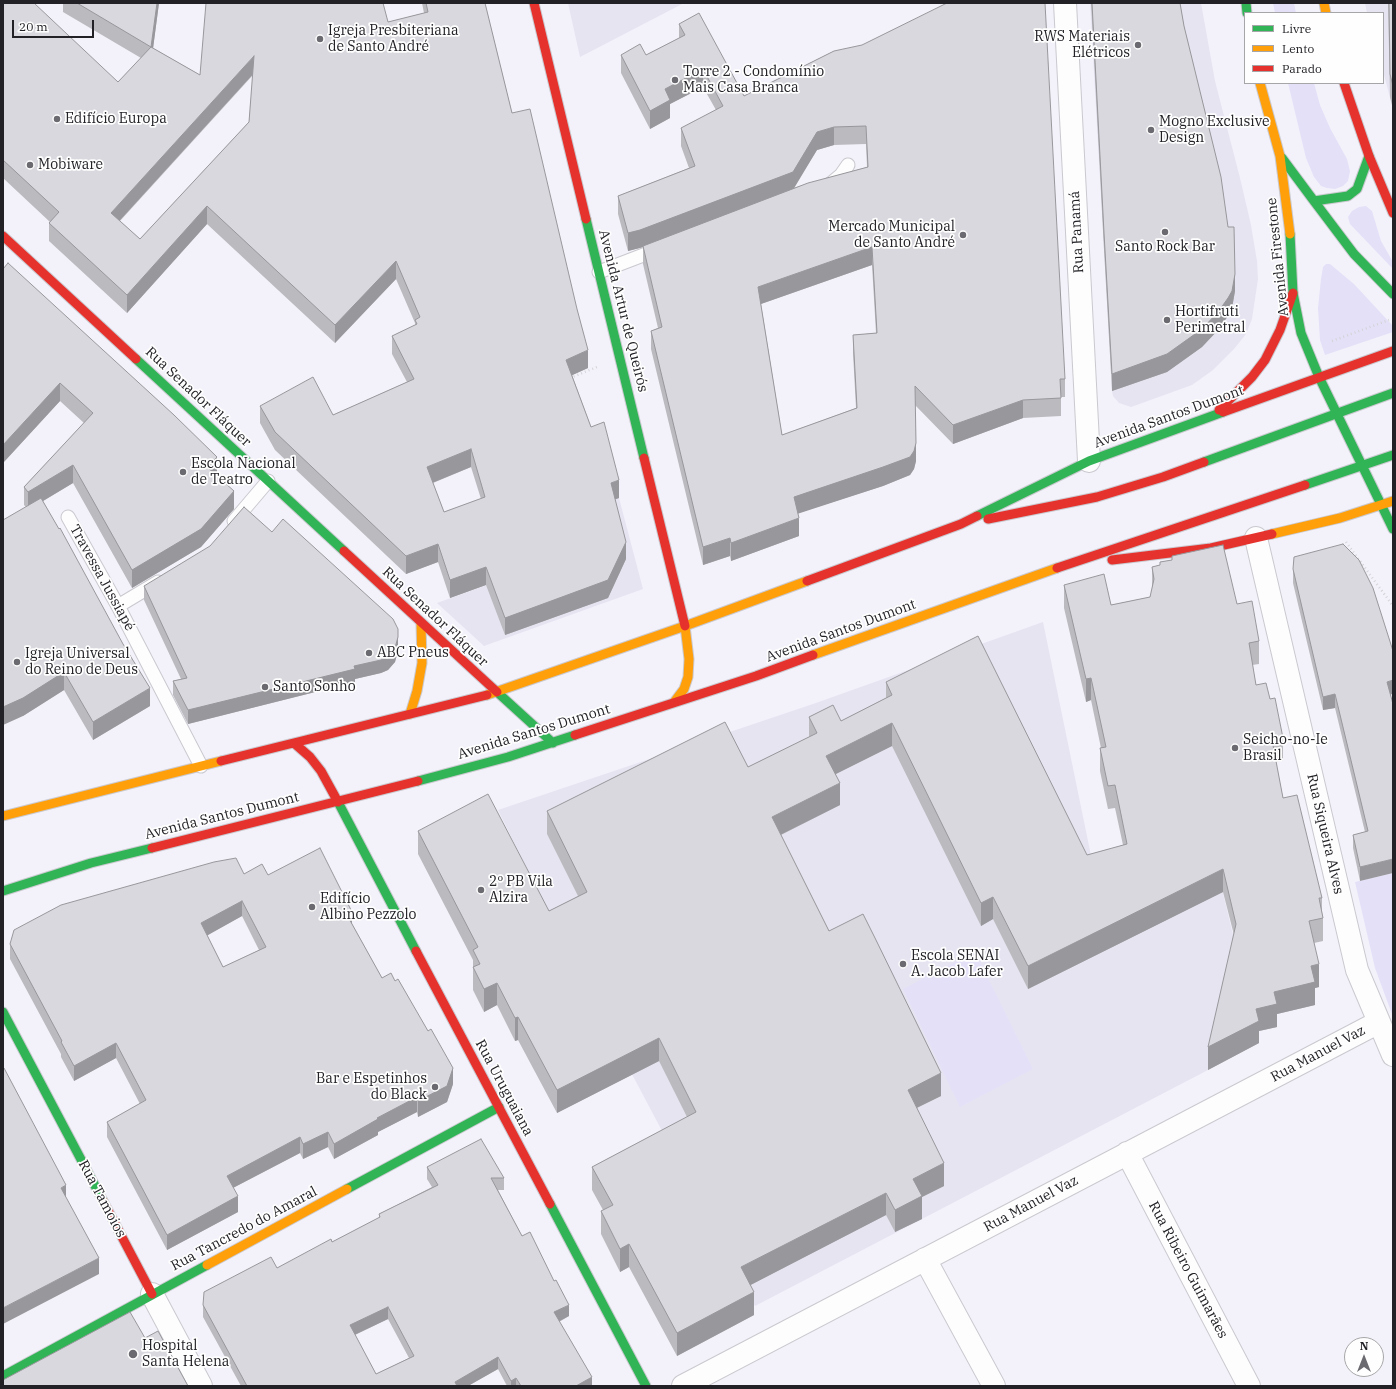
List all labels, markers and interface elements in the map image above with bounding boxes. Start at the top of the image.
scale bar [14,12,96,38]
legend [1244,12,1384,84]
text: 20 m [19,19,48,34]
text: Livre [1282,21,1311,36]
place label: Igreja Presbiteriana de Santo André [328,23,459,56]
place label: RWS Materiais Elétricos [1034,29,1130,62]
marker: Igreja Presbiteriana de Santo André [315,34,325,44]
marker: RWS Materiais Elétricos [1133,40,1143,50]
text: Lento [1282,41,1314,56]
text: Parado [1282,61,1322,76]
place label: Torre 2 - Condomínio Mais Casa Branca [683,64,824,96]
marker: Torre 2 - Condomínio Mais Casa Branca [670,75,680,85]
place label: Edifício Europa [65,111,167,127]
marker: Edifício Europa [52,114,62,124]
place label: Mogno Exclusive Design [1159,114,1270,146]
marker: Mogno Exclusive Design [1146,125,1156,135]
place label: Mobiware [38,157,103,173]
marker: Mobiware [25,160,35,170]
street label: Rua Panamá [1066,190,1088,274]
street label: Avenida Firestone [1263,197,1293,317]
place label: Mercado Municipal de Santo André [828,219,955,252]
marker: Santo Rock Bar [1160,227,1170,237]
street label: Avenida Artur de Queirós [595,228,651,394]
marker: Mercado Municipal de Santo André [958,230,968,240]
place label: Santo Rock Bar [1115,239,1215,255]
place label: Hortifruti Perimetral [1175,304,1245,336]
marker: Hortifruti Perimetral [1162,315,1172,325]
street label: Rua Senador Fláquer [142,344,254,450]
street label: Avenida Santos Dumont [1092,382,1246,452]
place label: Escola Nacional de Teatro [191,456,296,488]
marker: Escola Nacional de Teatro [178,467,188,477]
street label: Travessa Jussiapé [66,522,138,634]
street label: Rua Senador Fláquer [379,564,491,670]
street label: Avenida Santos Dumont [764,596,918,666]
place label: ABC Pneus [377,645,449,661]
place label: Igreja Universal do Reino de Deus [25,646,138,678]
marker: ABC Pneus [364,648,374,658]
marker: Igreja Universal do Reino de Deus [12,657,22,667]
place label: Santo Sonho [273,679,356,695]
marker: Santo Sonho [260,682,270,692]
street label: Avenida Santos Dumont [456,701,612,763]
place label: Seicho-no-Ie Brasil [1243,732,1328,764]
marker: Seicho-no-Ie Brasil [1230,743,1240,753]
street label: Rua Siqueira Alves [1303,772,1347,896]
street label: Avenida Santos Dumont [143,789,301,843]
place label: 2º PB Vila Alzira [489,874,553,906]
marker: 2º PB Vila Alzira [476,885,486,895]
place label: Edifício Albino Pezzolo [320,891,417,924]
marker: Edifício Albino Pezzolo [307,902,317,912]
place label: Escola SENAI A. Jacob Lafer [911,948,1003,980]
marker: Escola SENAI A. Jacob Lafer [898,959,908,969]
street label: Rua Manuel Vaz [1268,1022,1368,1086]
street label: Rua Uruguaiana [471,1037,537,1139]
place label: Bar e Espetinhos do Black [316,1071,427,1104]
marker: Bar e Espetinhos do Black [430,1082,440,1092]
street label: Rua Tamoios [75,1157,129,1241]
street label: Rua Manuel Vaz [981,1172,1081,1236]
street label: Rua Tancredo do Amaral [168,1183,320,1275]
street label: Rua Ribeiro Guimarães [1145,1199,1231,1341]
north arrow [1344,1337,1384,1377]
place label: Hospital Santa Helena [142,1338,229,1370]
text: N [1360,1339,1368,1353]
marker: Hospital Santa Helena [127,1348,139,1360]

